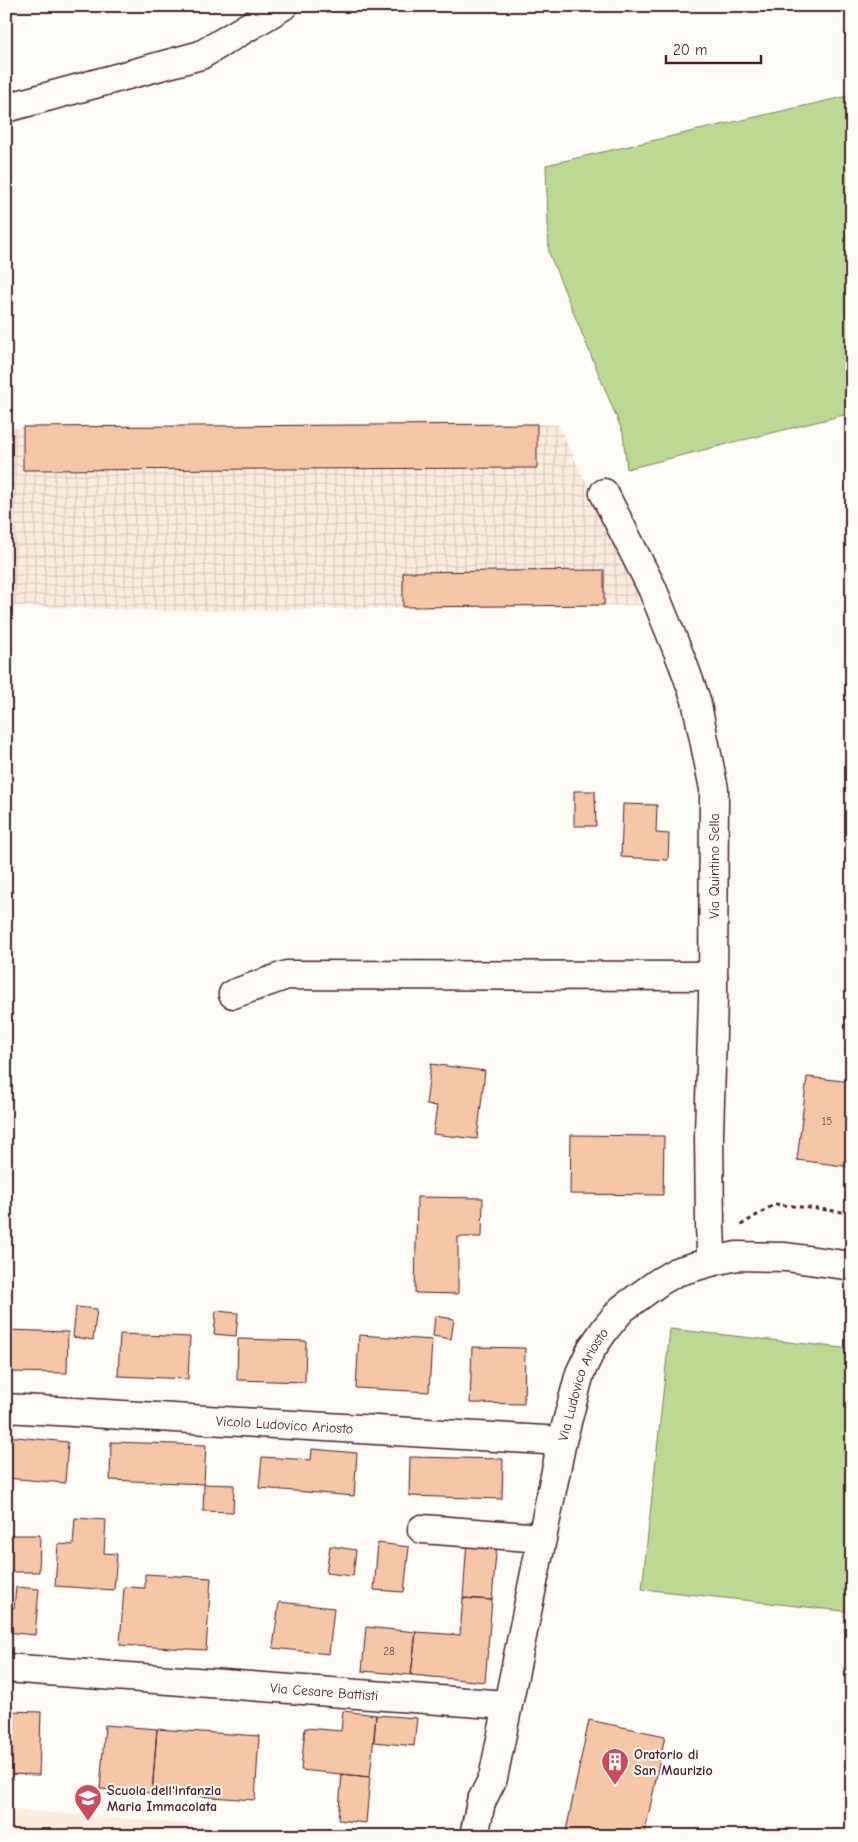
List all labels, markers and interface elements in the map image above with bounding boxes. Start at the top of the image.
scale bar [666,32,760,64]
text: 20 m [673,41,707,59]
street label: Via Quintino Sella [706,813,723,919]
house number: 15 [822,1115,832,1128]
street label: Via Ludovico Ariosto [554,1325,612,1443]
street label: Vicolo Ludovico Ariosto [215,1412,354,1437]
house number: 28 [383,1645,395,1658]
street label: Via Cesare Battisti [269,1679,379,1704]
place label: Oratorio di San Maurizio [634,1746,713,1779]
building icon: Oratorio di San Maurizio [600,1747,630,1786]
place label: Scuola dell'infanzia Maria Immacolata [107,1782,221,1815]
school or university icon: Scuola dell'infanzia Maria Immacolata [73,1783,103,1822]

